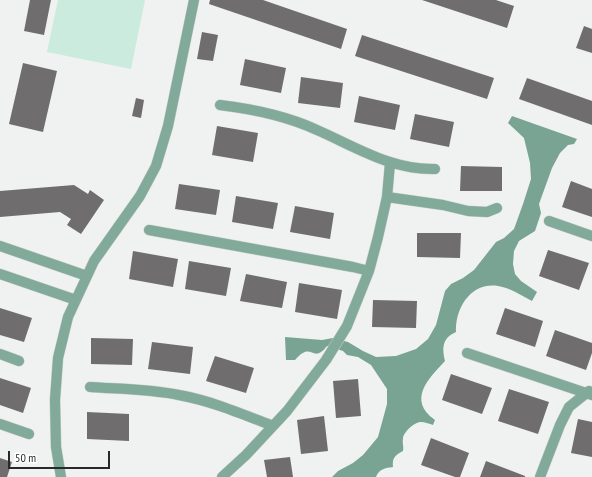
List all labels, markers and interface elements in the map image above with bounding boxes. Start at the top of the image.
scale bar [10,443,112,469]
text: 50 m [15,450,36,465]

